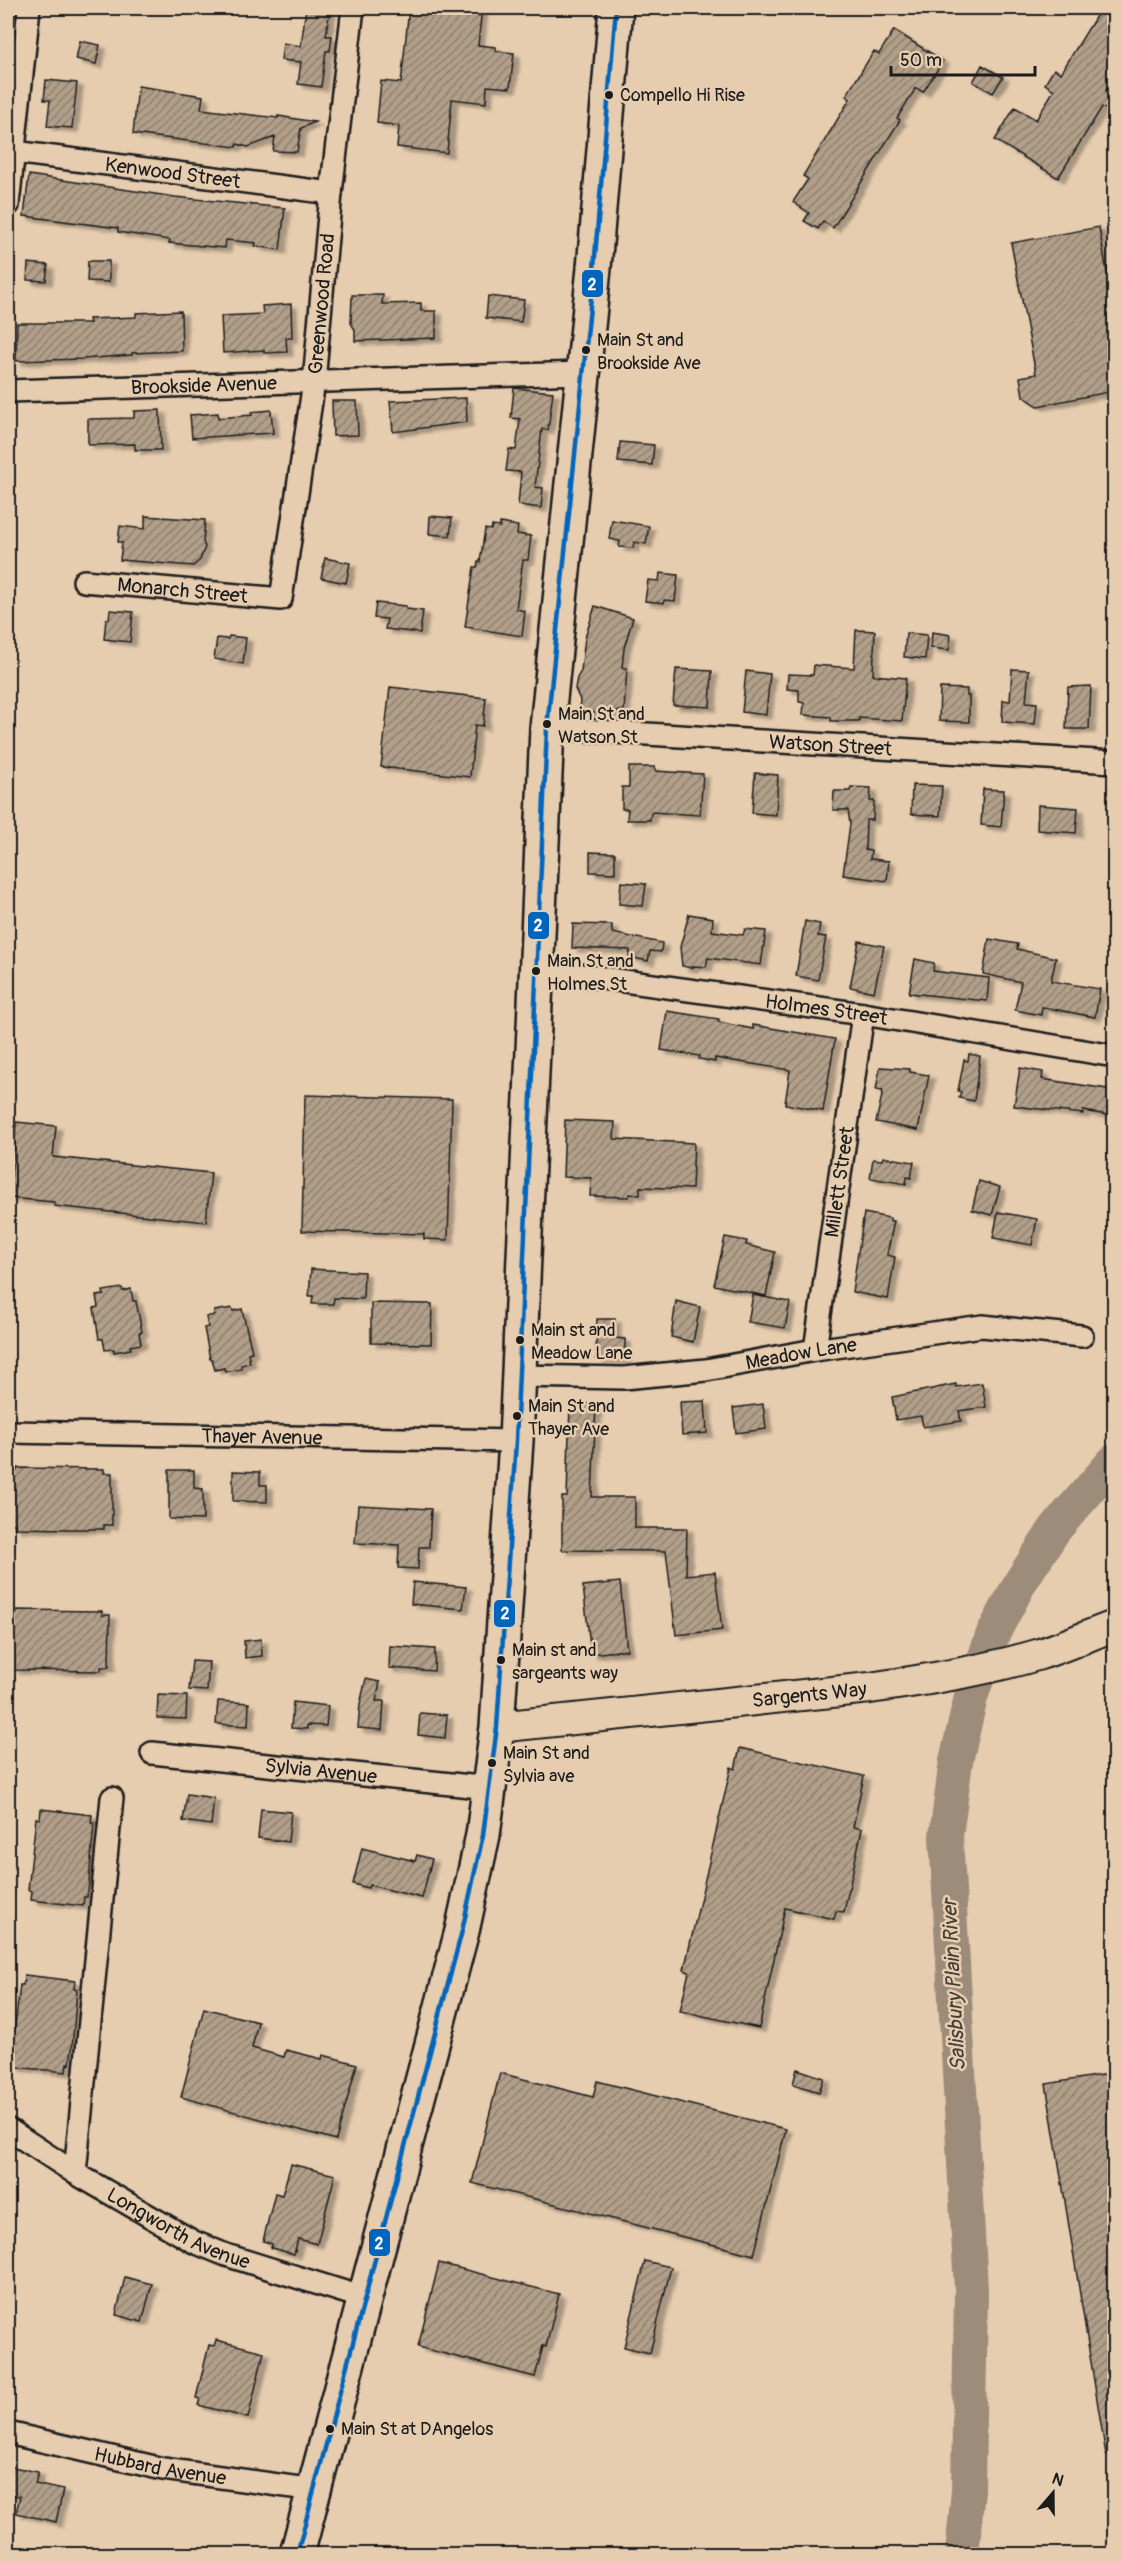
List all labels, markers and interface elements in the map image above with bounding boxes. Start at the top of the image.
scale bar [891,39,1035,77]
text: 50 m [900,49,942,72]
place label: Compello Hi Rise [620,84,745,107]
marker: Compello Hi Rise [603,89,615,101]
street label: Kenwood Street [103,151,243,194]
street label: Greenwood Road [302,232,340,375]
line badge: 2 [581,269,604,298]
text: 2 [588,275,597,295]
place label: Main St and Brookside Ave [597,329,701,375]
marker: Main St and Brookside Ave [580,344,592,356]
street label: Brookside Avenue [130,370,277,400]
street label: Monarch Street [116,572,250,608]
place label: Main St and Watson St [558,703,645,749]
marker: Main St and Watson St [541,718,553,730]
street label: Watson Street [768,729,894,761]
line badge: 2 [527,911,550,940]
text: 2 [534,916,543,936]
place label: Main St and Holmes St [547,950,634,996]
marker: Main St and Holmes St [530,965,542,977]
street label: Holmes Street [763,988,890,1031]
street label: Millett Street [819,1124,859,1239]
place label: Main st and Meadow Lane [531,1319,632,1365]
street label: Meadow Lane [743,1332,859,1375]
marker: Main st and Meadow Lane [514,1334,526,1346]
place label: Main St and Thayer Ave [528,1395,615,1441]
marker: Main St and Thayer Ave [511,1410,523,1422]
street label: Thayer Avenue [201,1423,323,1450]
line badge: 2 [493,1599,516,1628]
text: 2 [501,1604,510,1624]
place label: Main st and sargeants way [512,1639,618,1685]
marker: Main st and sargeants way [495,1654,507,1666]
street label: Sargents Way [751,1676,868,1713]
place label: Main St and Sylvia ave [503,1742,590,1788]
street label: Sylvia Avenue [264,1752,379,1789]
marker: Main St and Sylvia ave [486,1757,498,1769]
water label: Salisbury Plain River [936,1896,972,2072]
street label: Longworth Avenue [102,2182,253,2274]
line badge: 2 [368,2228,391,2257]
text: 2 [375,2234,384,2254]
place label: Main St at DAngelos [341,2418,493,2441]
marker: Main St at DAngelos [324,2423,336,2435]
street label: Hubbard Avenue [92,2441,228,2490]
north arrow [1023,2463,1083,2523]
text: N [1049,2469,1066,2491]

